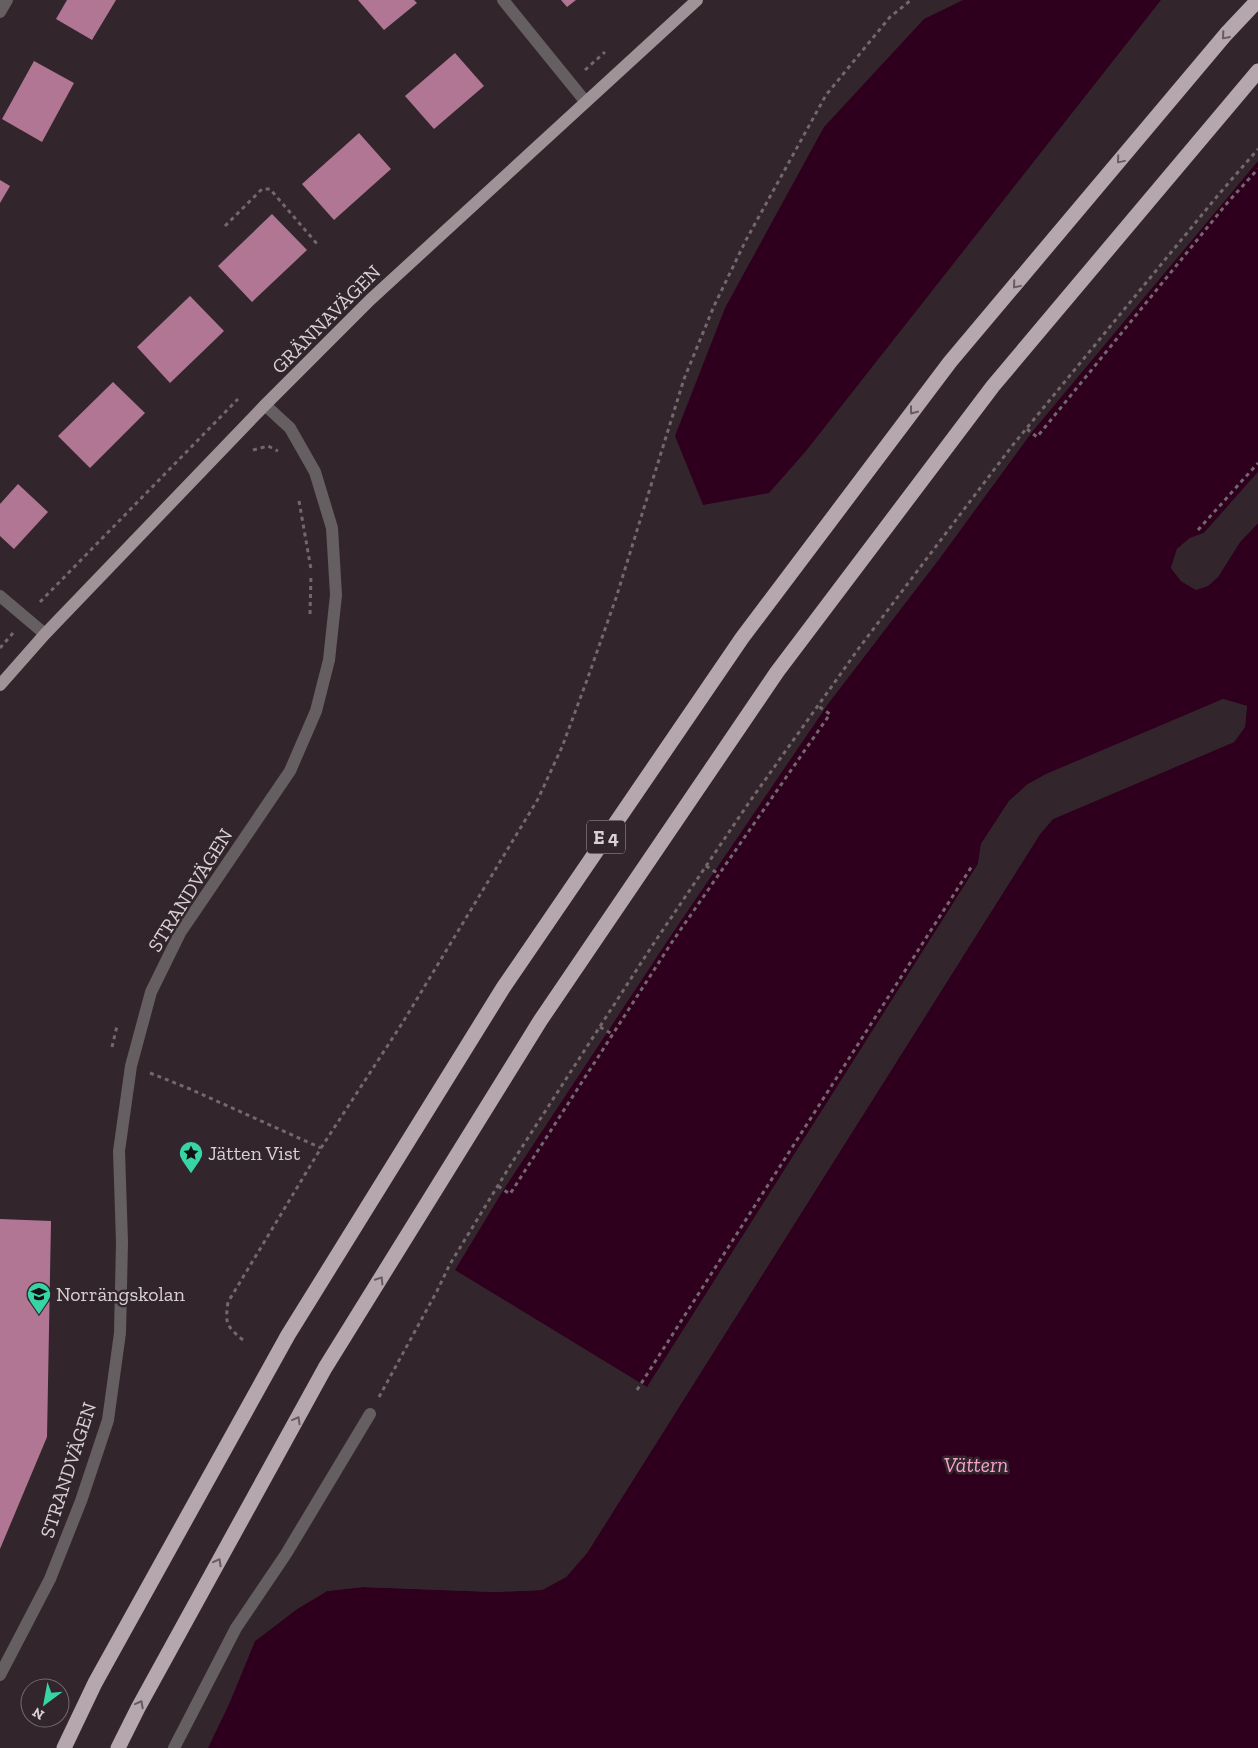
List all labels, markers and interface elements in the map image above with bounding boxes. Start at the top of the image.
one-way arrow [1222,30,1231,39]
one-way arrow [1117,155,1126,164]
street label: GRÄNNAVÄGEN [267,259,386,378]
one-way arrow [1012,279,1021,288]
one-way arrow [911,405,919,414]
road number: E 4 [587,820,625,854]
street label: STRANDVÄGEN [142,824,238,956]
place icon: Jätten Vist [178,1140,204,1174]
place label: Jätten Vist [208,1141,301,1165]
one-way arrow [373,1277,383,1286]
school or university icon: Norrängskolan [26,1281,52,1315]
place label: Norrängskolan [56,1282,186,1306]
street label: STRANDVÄGEN [35,1399,101,1541]
one-way arrow [290,1416,300,1425]
water label: Vättern [944,1452,1008,1477]
one-way arrow [212,1558,222,1567]
north arrow [20,1678,70,1728]
one-way arrow [134,1701,144,1710]
text: N [29,1703,47,1724]

